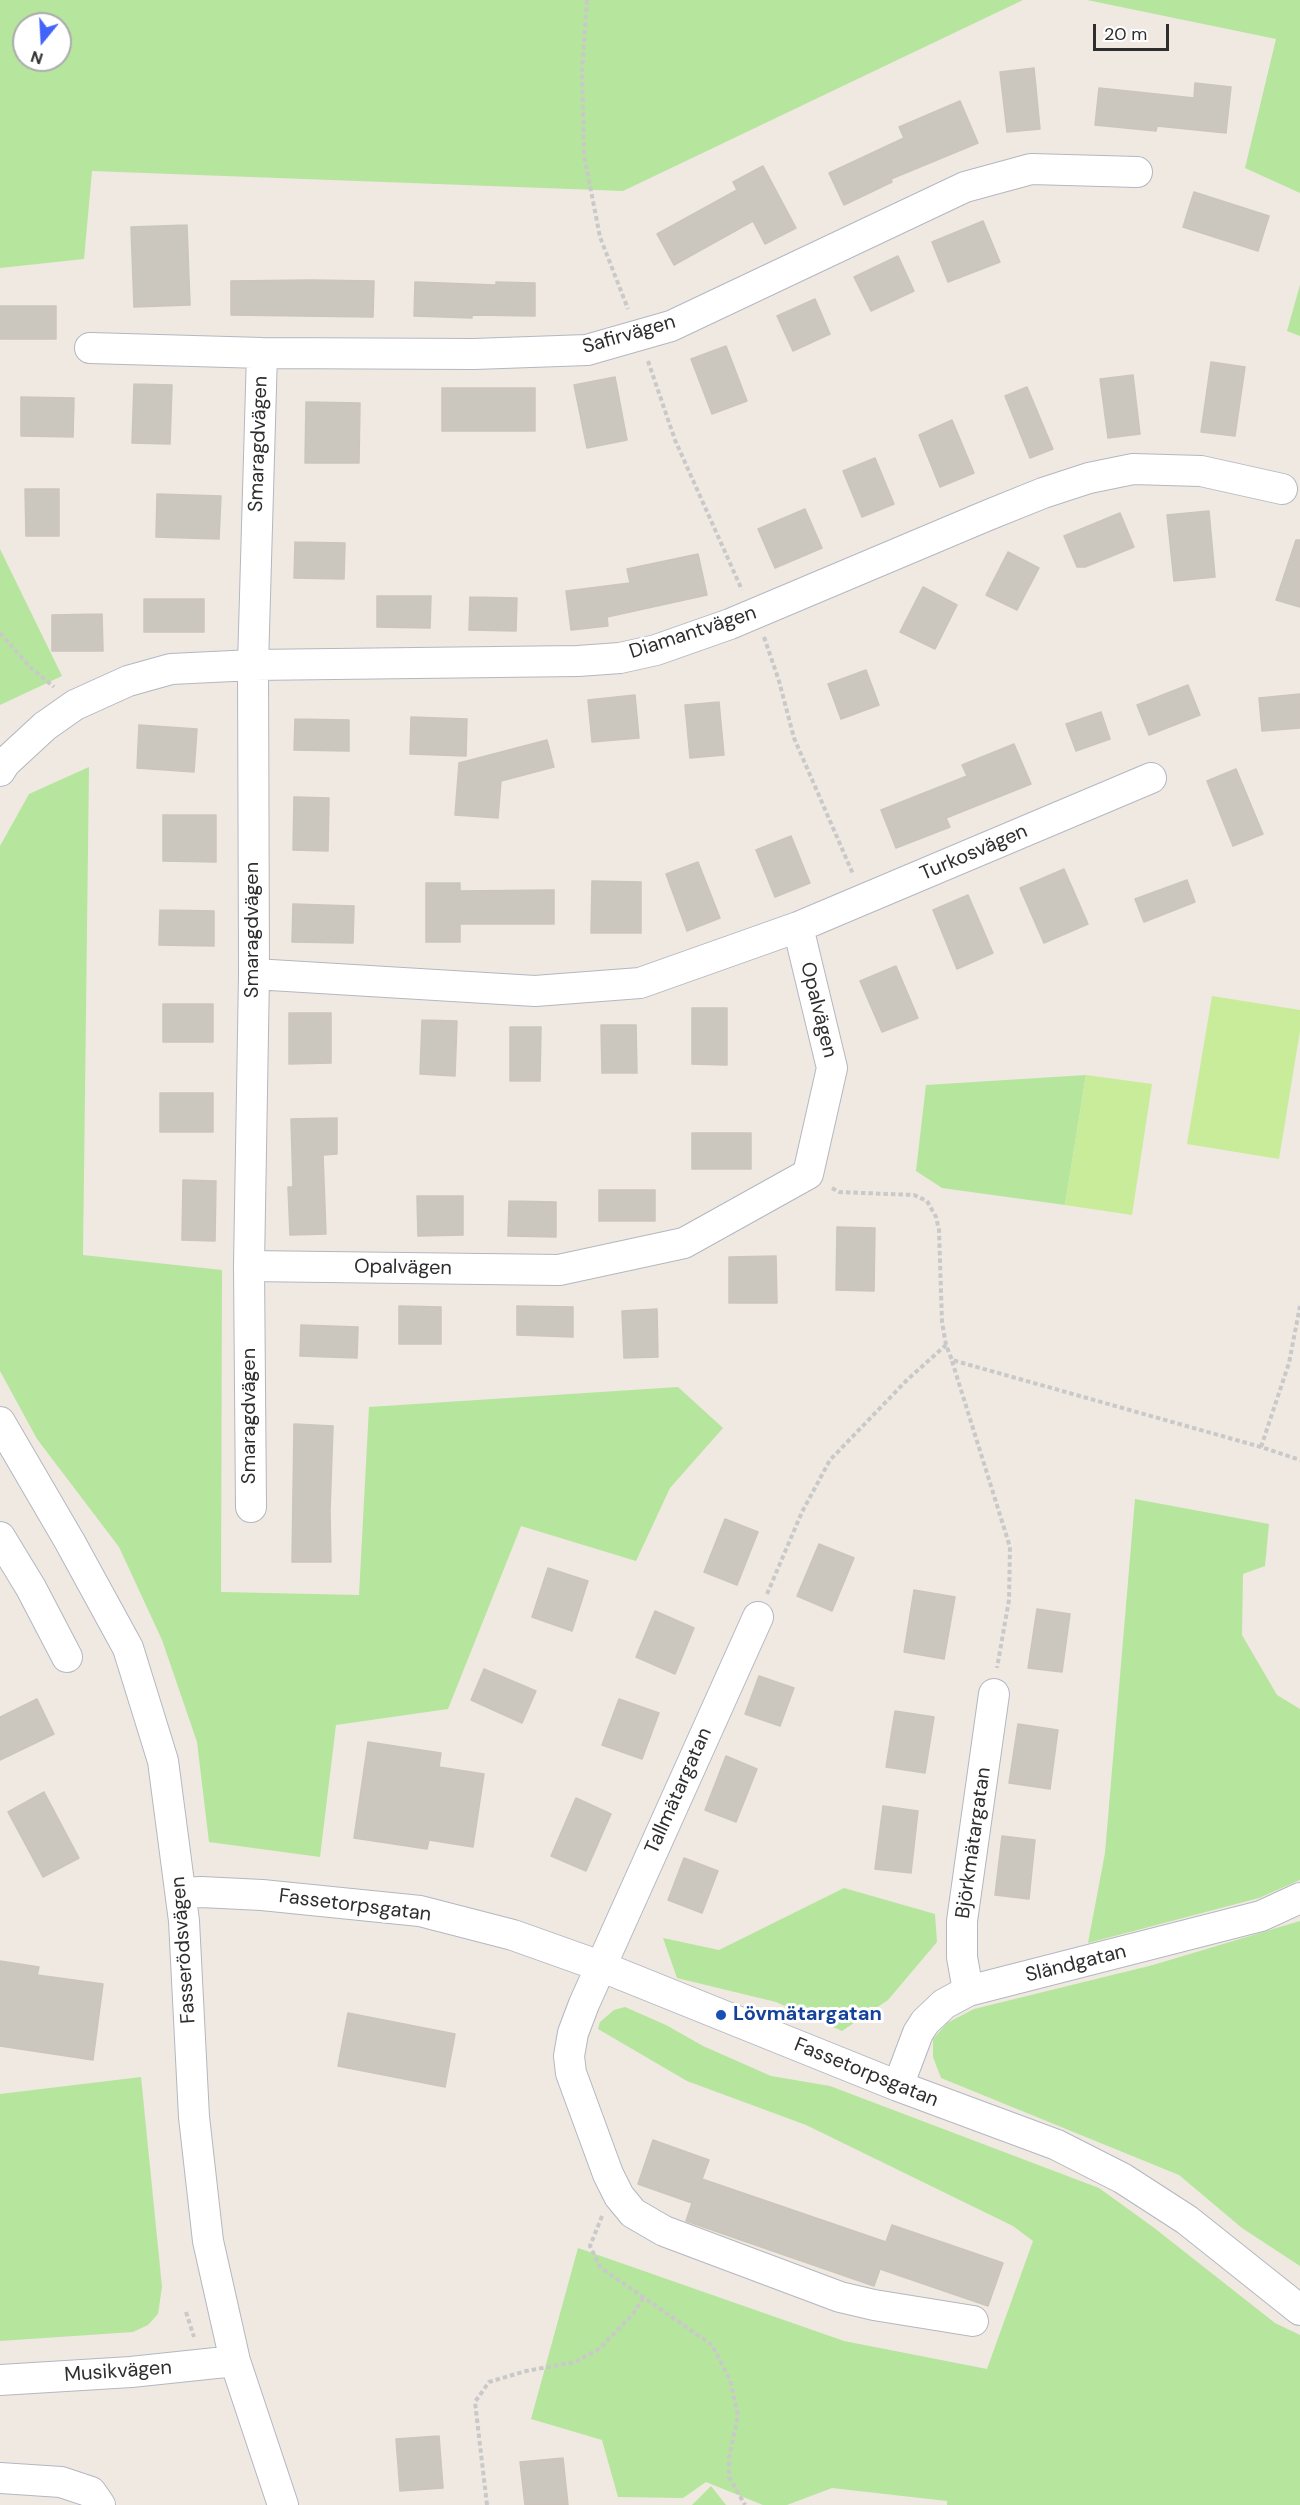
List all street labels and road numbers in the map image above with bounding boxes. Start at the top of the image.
street label: Safirvägen [580,310,678,360]
street label: Smaragdvägen [245,375,273,513]
street label: Diamantvägen [627,601,759,665]
street label: Turkosvägen [917,820,1031,886]
street label: Smaragdvägen [241,862,265,998]
street label: Opalvägen [795,960,841,1060]
street label: Opalvägen [354,1255,452,1281]
street label: Smaragdvägen [238,1348,262,1484]
street label: Tallmätargatan [640,1724,718,1858]
street label: Björkmätargatan [952,1766,996,1920]
street label: Fasserödsvägen [167,1875,201,2025]
street label: Fassetorpsgatan [277,1885,433,1927]
street label: Sländgatan [1023,1940,1129,1988]
street label: Fassetorpsgatan [790,2033,942,2113]
street label: Musikvägen [63,2356,173,2388]

